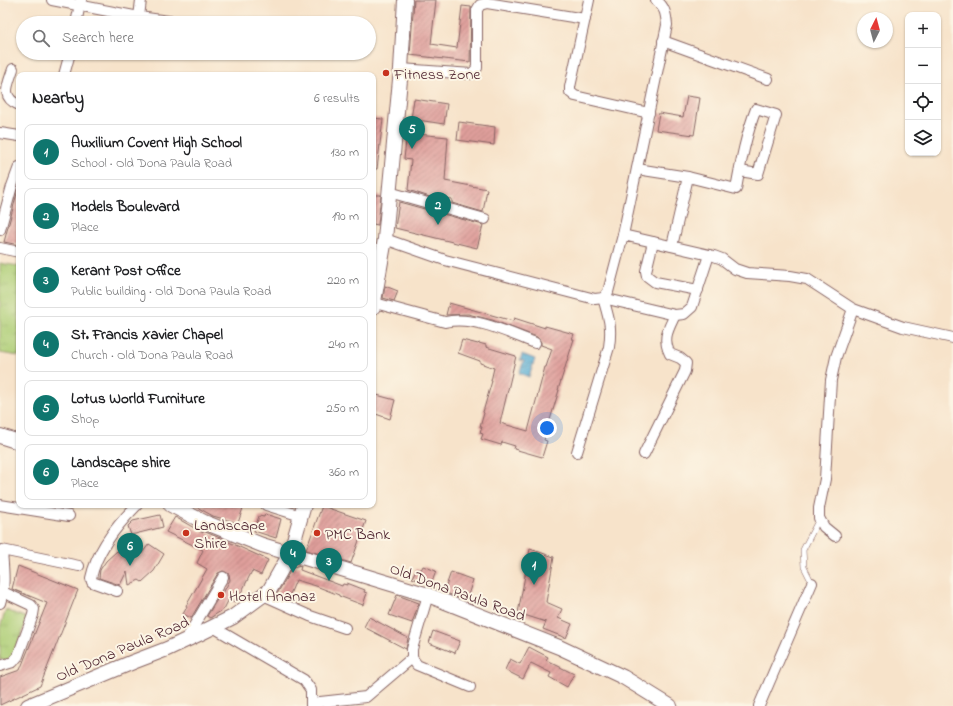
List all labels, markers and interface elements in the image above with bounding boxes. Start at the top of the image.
north arrow [857,12,893,48]
map controls [905,12,941,156]
button: + [905,12,941,48]
search box [16,16,376,60]
icon: search [30,27,52,49]
text: Search here [62,27,134,49]
button: − [905,48,941,84]
place label: Fitness Zone [393,63,481,87]
marker: Fitness Zone [381,68,391,78]
button: locate [905,84,941,120]
text: Nearby [32,86,84,111]
text: 6 results [314,89,360,108]
pin: 5 [399,116,425,149]
button: layers [905,120,941,156]
text: Auxilium Covent High School [71,132,242,154]
text: 1 [44,143,48,162]
text: 130 m [331,143,359,162]
text: School · Old Dona Paula Road [71,154,232,173]
pin: 2 [425,192,451,225]
text: Models Boulevard [71,196,180,218]
text: 2 [43,207,49,226]
text: 190 m [332,207,359,226]
text: Place [71,218,99,237]
text: Kerant Post Office [71,260,181,282]
text: 3 [43,271,49,290]
text: 220 m [327,271,359,290]
text: Public building · Old Dona Paula Road [71,282,271,301]
text: St. Francis Xavier Chapel [71,324,223,346]
text: 4 [43,335,49,354]
text: 240 m [328,335,359,354]
text: Church · Old Dona Paula Road [71,346,233,365]
text: Lotus World Furniture [71,388,205,410]
text: 5 [42,399,50,418]
text: 250 m [326,399,359,418]
text: Shop [71,410,99,429]
your location [537,418,557,438]
text: Landscape shire [71,452,170,474]
text: 6 [43,463,49,482]
text: 360 m [329,463,359,482]
text: Place [71,474,99,493]
place label: Landscape Shire [194,514,266,556]
place label: PMC Bank [325,523,391,547]
marker: Landscape Shire [181,528,191,538]
marker: PMC Bank [312,528,322,538]
pin: 6 [117,533,143,566]
pin: 4 [280,540,306,573]
pin: 3 [316,548,342,581]
pin: 1 [521,552,547,585]
street label: Old Dona Paula Road [386,557,529,629]
place label: Hotel Ananaz [229,585,316,609]
marker: Hotel Ananaz [216,590,226,600]
street label: Old Dona Paula Road [52,611,193,689]

